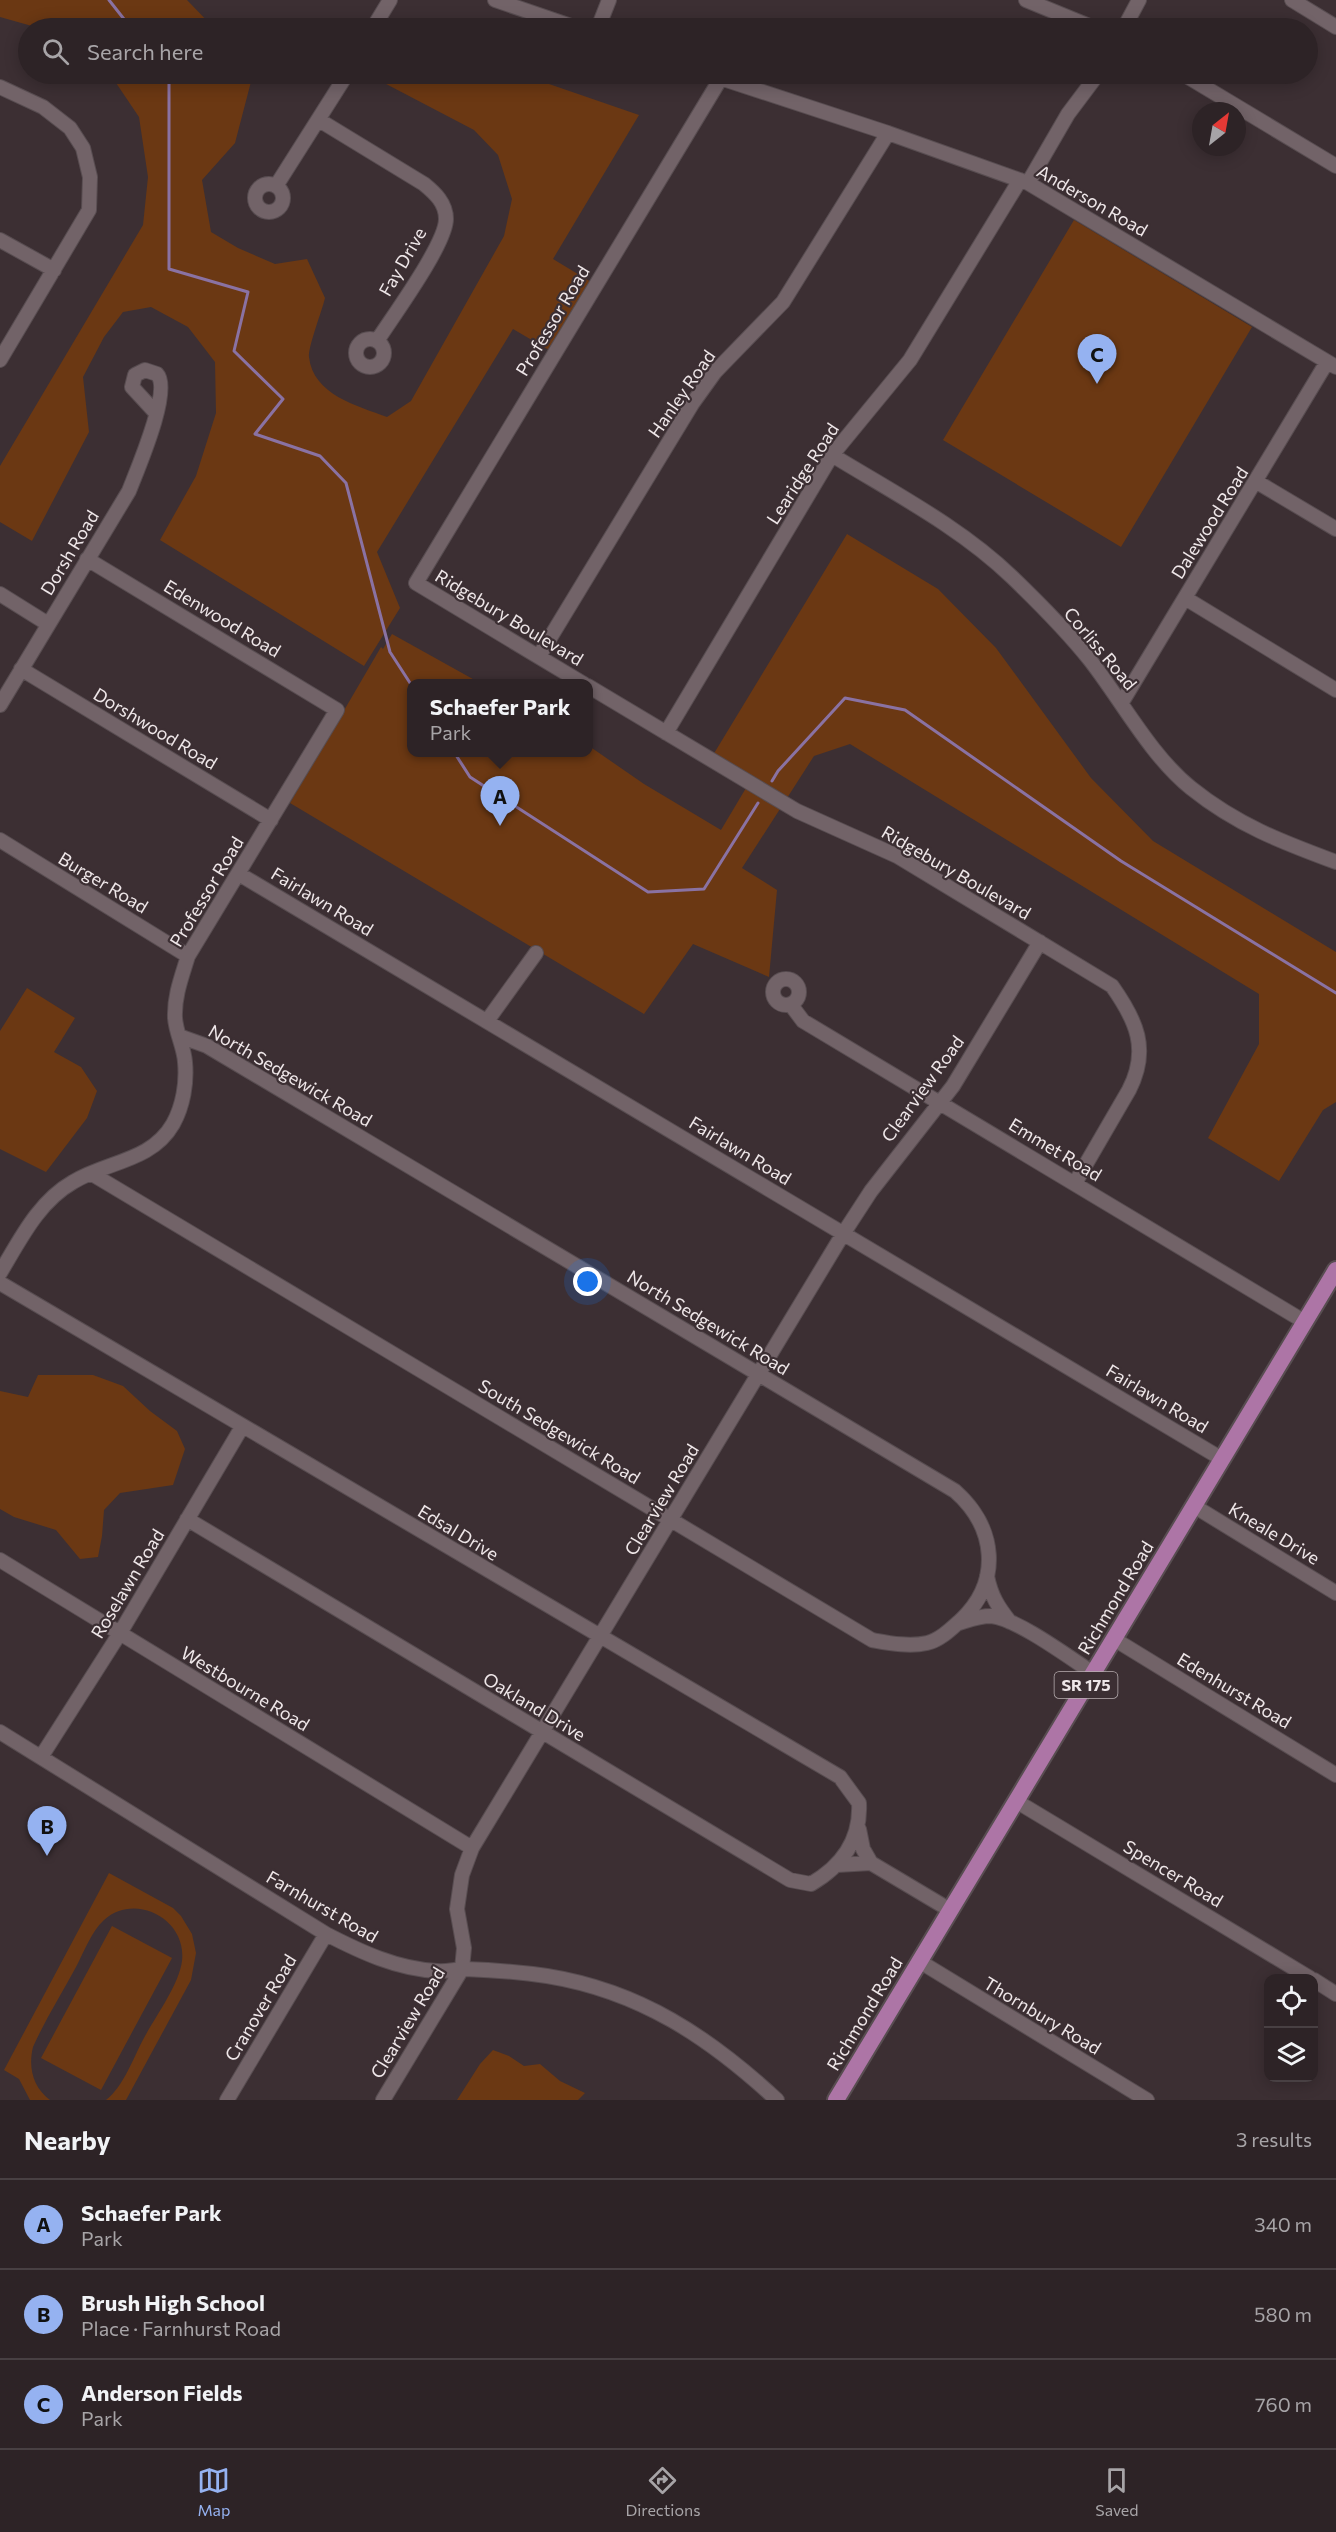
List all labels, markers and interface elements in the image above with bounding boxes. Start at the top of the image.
search box [18,18,1318,84]
icon: search [39,35,72,68]
text: Search here [87,38,203,65]
north arrow [1192,102,1246,156]
street label: Anderson Road [1033,160,1152,241]
street label: Fay Drive [374,223,431,300]
street label: Professor Road [511,261,594,380]
pin: C [1078,334,1116,384]
street label: Hanley Road [643,345,719,441]
street label: Learidge Road [761,419,843,528]
street label: Dalewood Road [1166,462,1252,583]
street label: Dorsh Road [35,506,103,599]
street label: Ridgebury Boulevard [431,564,588,670]
street label: Edenwood Road [160,575,285,662]
street label: Corliss Road [1060,602,1142,694]
popup [407,679,593,757]
street label: Dorshwood Road [90,682,221,774]
text: Schaefer Park [430,693,570,720]
text: Park [430,720,471,744]
pin: A [480,776,520,826]
street label: Ridgebury Boulevard [878,820,1035,924]
street label: Professor Road [165,832,248,951]
street label: Burger Road [55,847,152,917]
street label: Fairlawn Road [267,862,378,940]
street label: North Sedgewick Road [205,1019,376,1131]
street label: Clearview Road [876,1031,968,1146]
street label: Fairlawn Road [685,1111,796,1189]
street label: Emmet Road [1005,1113,1106,1185]
street label: North Sedgewick Road [624,1265,794,1379]
your location [573,1267,602,1296]
street label: Fairlawn Road [1102,1359,1213,1437]
street label: South Sedgewick Road [475,1374,644,1488]
street label: Clearview Road [619,1440,703,1559]
street label: Kneale Drive [1225,1497,1324,1569]
street label: Edsal Drive [414,1499,503,1565]
street label: Roselawn Road [86,1525,168,1642]
street label: Richmond Road [1073,1537,1158,1658]
street label: Westbourne Road [177,1641,314,1735]
street label: Edenhurst Road [1174,1647,1296,1733]
street label: Oakland Drive [479,1667,590,1745]
road number: SR 175 [1054,1672,1118,1698]
pin: B [28,1806,66,1856]
street label: Spencer Road [1120,1835,1227,1911]
street label: Farnhurst Road [263,1865,382,1947]
street label: Cranover Road [220,1950,301,2065]
street label: Richmond Road [822,1953,907,2074]
street label: Clearview Road [365,1963,449,2082]
street label: Thornbury Road [980,1972,1105,2059]
map controls [1264,1974,1318,2082]
button: locate [1264,1974,1318,2028]
button: layers [1264,2028,1318,2082]
text: Nearby [24,2124,111,2155]
text: 3 results [1236,2127,1312,2151]
text: Schaefer Park [81,2199,222,2226]
text: A [36,2212,51,2236]
text: 340 m [1254,2212,1312,2236]
text: Park [81,2226,123,2250]
text: Brush High School [81,2289,265,2316]
text: B [37,2302,50,2326]
text: 580 m [1254,2302,1312,2326]
text: Place · Farnhurst Road [81,2316,281,2340]
text: Anderson Fields [81,2379,243,2406]
text: C [37,2392,50,2416]
text: 760 m [1255,2392,1312,2416]
text: Park [81,2406,123,2430]
tab: Map [197,2464,230,2519]
tab: Directions [625,2464,700,2519]
tab: Saved [1095,2464,1139,2519]

